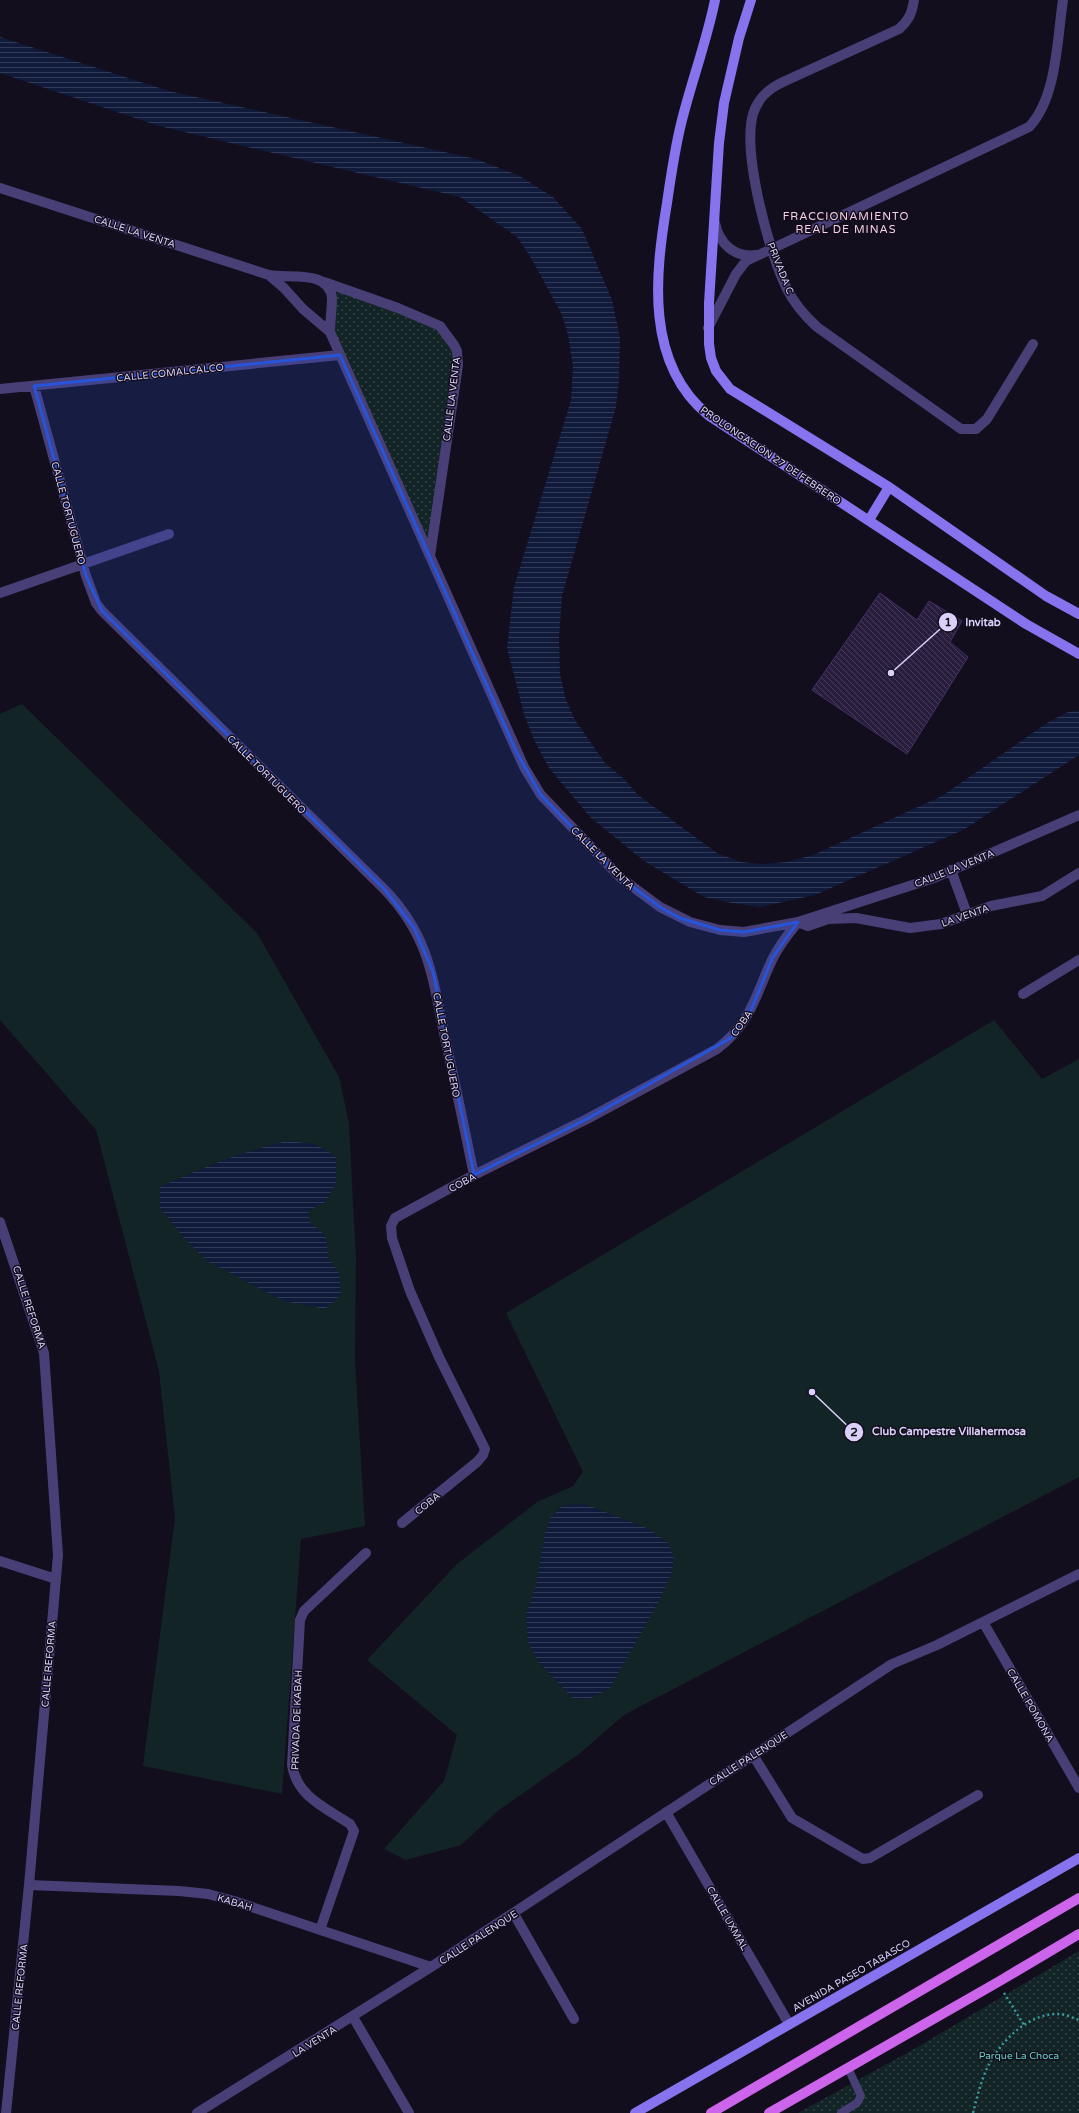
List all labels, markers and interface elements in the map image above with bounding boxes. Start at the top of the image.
district label: FRACCIONAMIENTO REAL DE MINAS [783,210,909,236]
street label: CALLE LA VENTA [93,213,177,251]
street label: PRIVADA C [764,241,796,296]
street label: CALLE LA VENTA [441,356,463,442]
street label: CALLE COMALCALCO [116,361,224,385]
street label: PROLONGACIÓN 27 DE FEBRERO [698,404,843,508]
street label: CALLE TORTUGUERO [48,460,88,566]
callout: Invitab [938,611,1009,634]
text: 1 [944,615,952,629]
text: Invitab [965,616,1001,629]
street label: CALLE TORTUGUERO [224,733,308,817]
street label: CALLE LA VENTA [568,824,637,893]
street label: CALLE LA VENTA [913,847,996,890]
street label: LA VENTA [940,902,991,930]
street label: CALLE TORTUGUERO [430,992,462,1099]
street label: COBA [729,1008,755,1039]
street label: COBA [447,1171,478,1195]
street label: CALLE REFORMA [10,1264,48,1350]
callout: Club Campestre Villahermosa [844,1420,1034,1443]
text: 2 [850,1425,858,1439]
text: Club Campestre Villahermosa [872,1425,1026,1439]
street label: COBA [412,1490,443,1518]
street label: CALLE REFORMA [39,1620,59,1708]
street label: CALLE POMONA [1004,1667,1056,1744]
street label: PRIVADA DE KABAH [289,1670,305,1770]
street label: CALLE PALENQUE [707,1729,790,1789]
street label: CALLE UXMAL [704,1884,750,1953]
street label: KABAH [216,1892,254,1914]
street label: CALLE PALENQUE [437,1908,520,1968]
street label: AVENIDA PASEO TABASCO [791,1937,912,2015]
street label: CALLE REFORMA [9,1943,30,2031]
street label: LA VENTA [290,2024,339,2060]
park label: Parque La Choca [979,2050,1059,2062]

